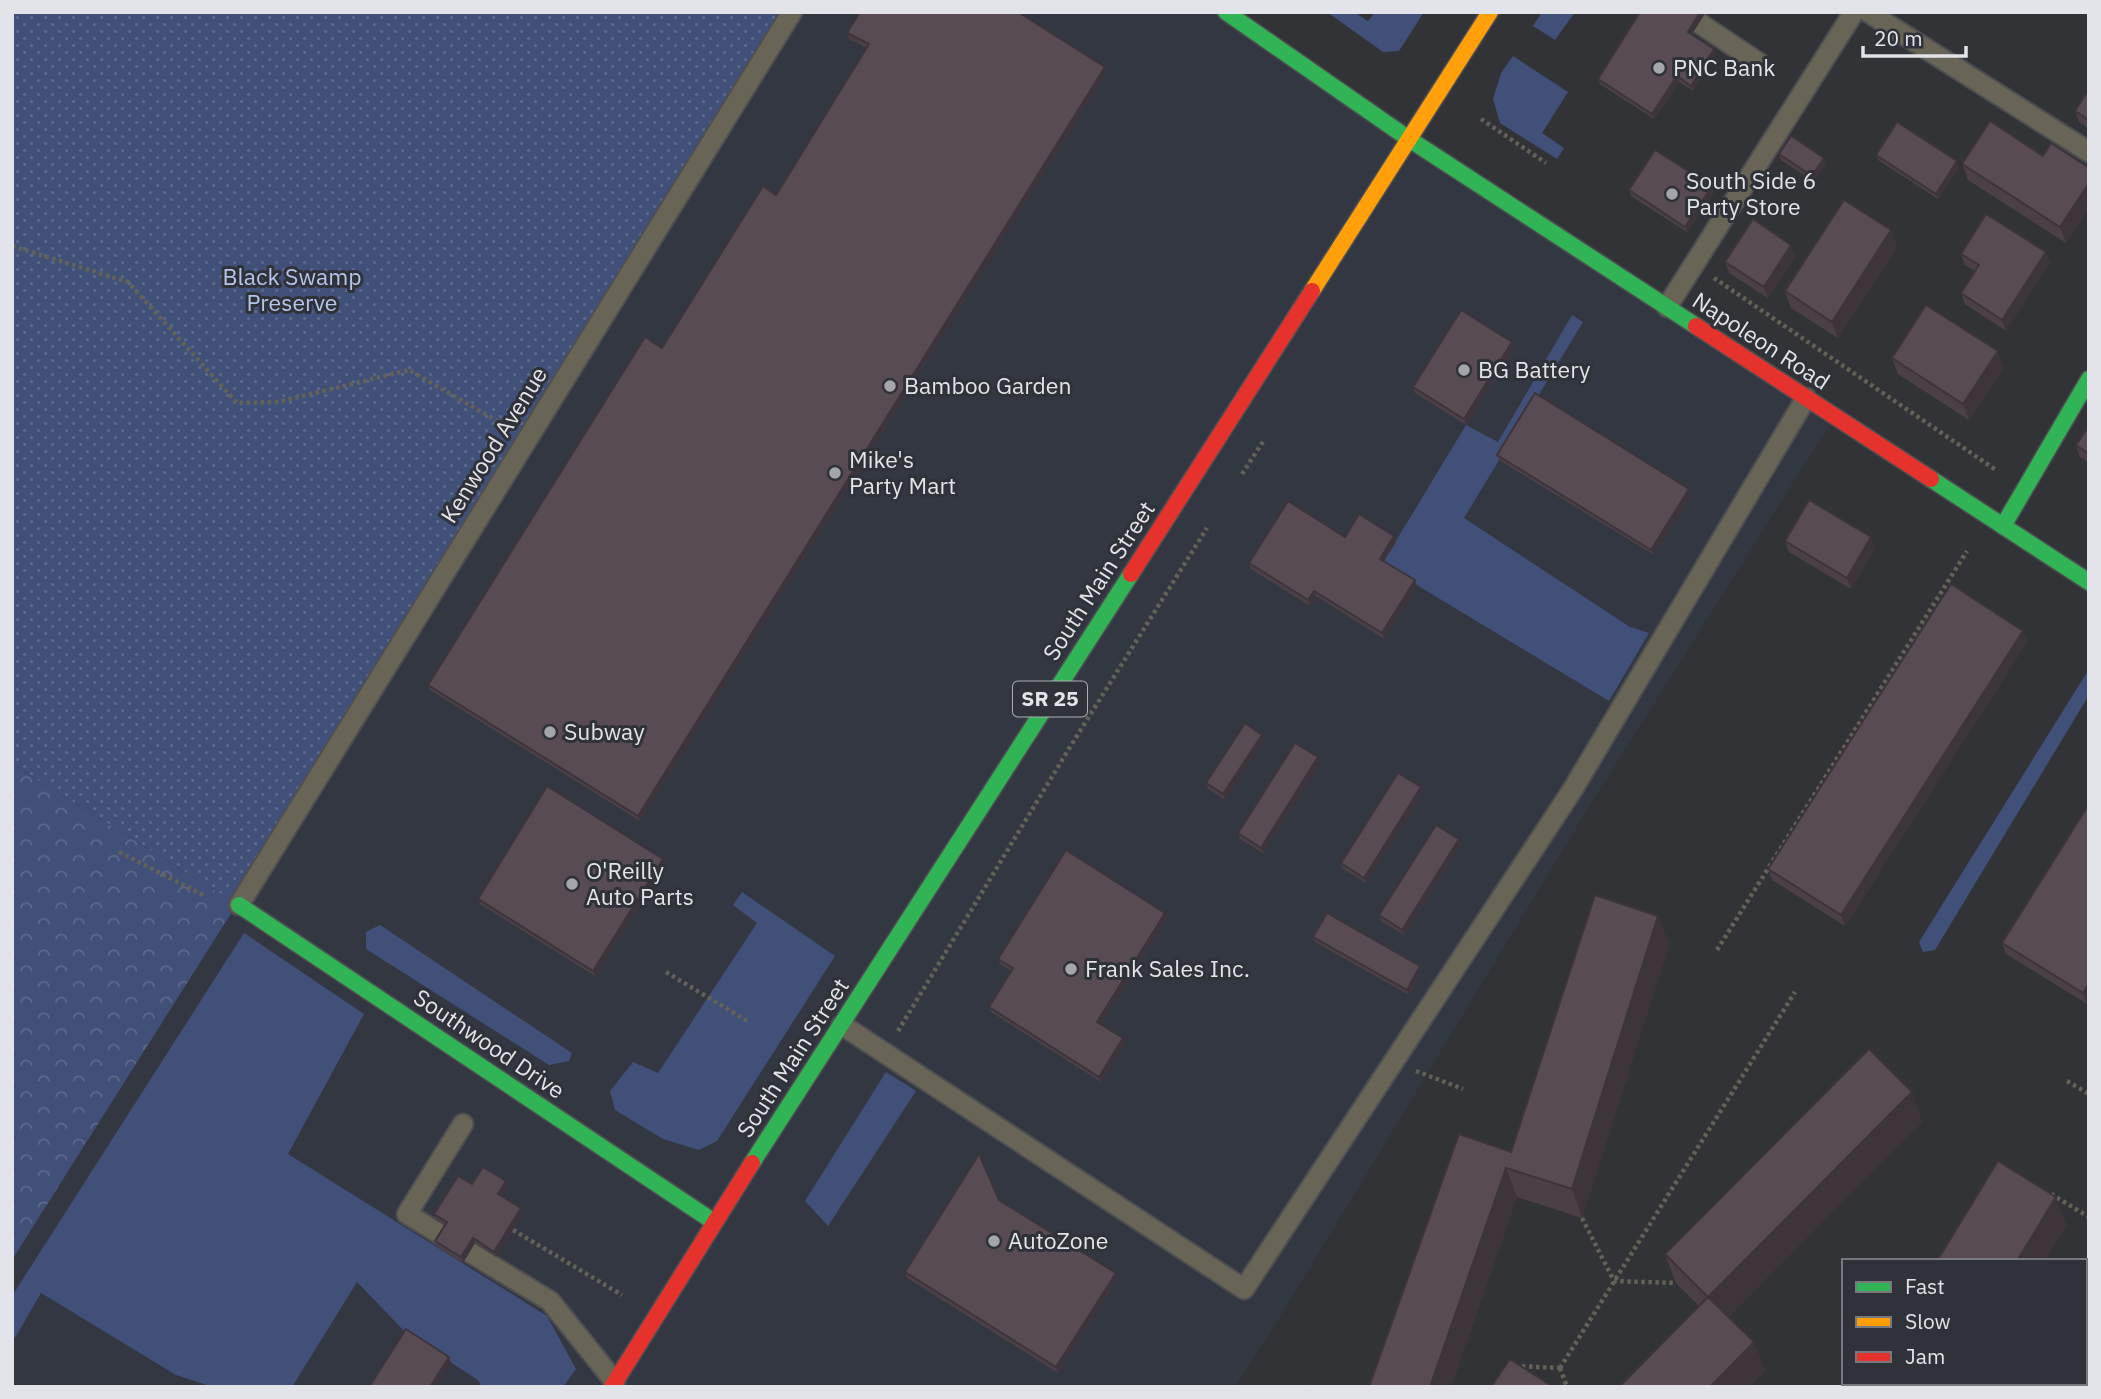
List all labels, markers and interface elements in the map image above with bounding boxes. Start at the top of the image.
scale bar [1863,14,1966,58]
text: 20 m [1874,24,1923,52]
place label: PNC Bank [1673,52,1775,82]
marker: PNC Bank [1651,60,1667,76]
place label: South Side 6 Party Store [1686,165,1816,221]
marker: South Side 6 Party Store [1664,186,1680,202]
park label: Black Swamp Preserve [222,261,362,317]
street label: Napoleon Road [1687,285,1836,396]
place label: BG Battery [1478,354,1591,384]
street label: Kenwood Avenue [433,361,553,528]
marker: BG Battery [1456,362,1472,378]
place label: Bamboo Garden [904,370,1072,400]
marker: Bamboo Garden [882,378,898,394]
place label: Mike's Party Mart [849,444,956,500]
marker: Mike's Party Mart [827,465,843,481]
street label: South Main Street [1035,495,1161,666]
road number: SR 25 [1013,682,1087,716]
place label: Subway [564,716,645,746]
marker: Subway [542,724,558,740]
place label: O'Reilly Auto Parts [586,855,694,911]
marker: O'Reilly Auto Parts [564,876,580,892]
place label: Frank Sales Inc. [1085,953,1250,983]
marker: Frank Sales Inc. [1063,961,1079,977]
street label: South Main Street [729,972,855,1143]
street label: Southwood Drive [408,982,571,1105]
place label: AutoZone [1008,1225,1108,1255]
marker: AutoZone [986,1233,1002,1249]
legend [1842,1259,2087,1385]
text: Fast [1905,1272,1945,1300]
text: Slow [1905,1307,1951,1335]
text: Jam [1905,1342,1945,1370]

